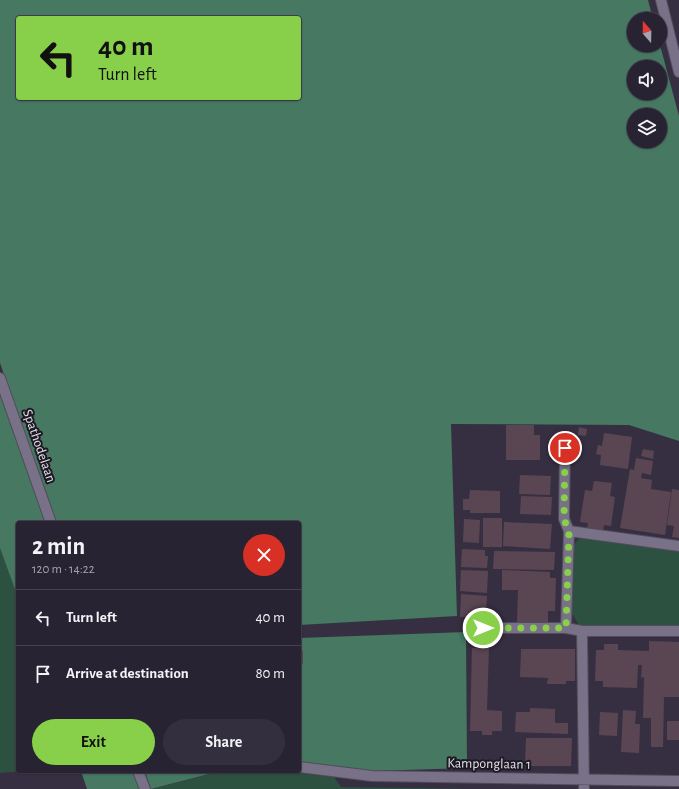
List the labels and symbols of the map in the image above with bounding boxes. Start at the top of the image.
north arrow [627,12,667,52]
street label: Spathodelaan [20,408,58,484]
pin [548,431,582,465]
position arrow [462,607,504,649]
street label: Kamponglaan 1 [447,756,531,772]

